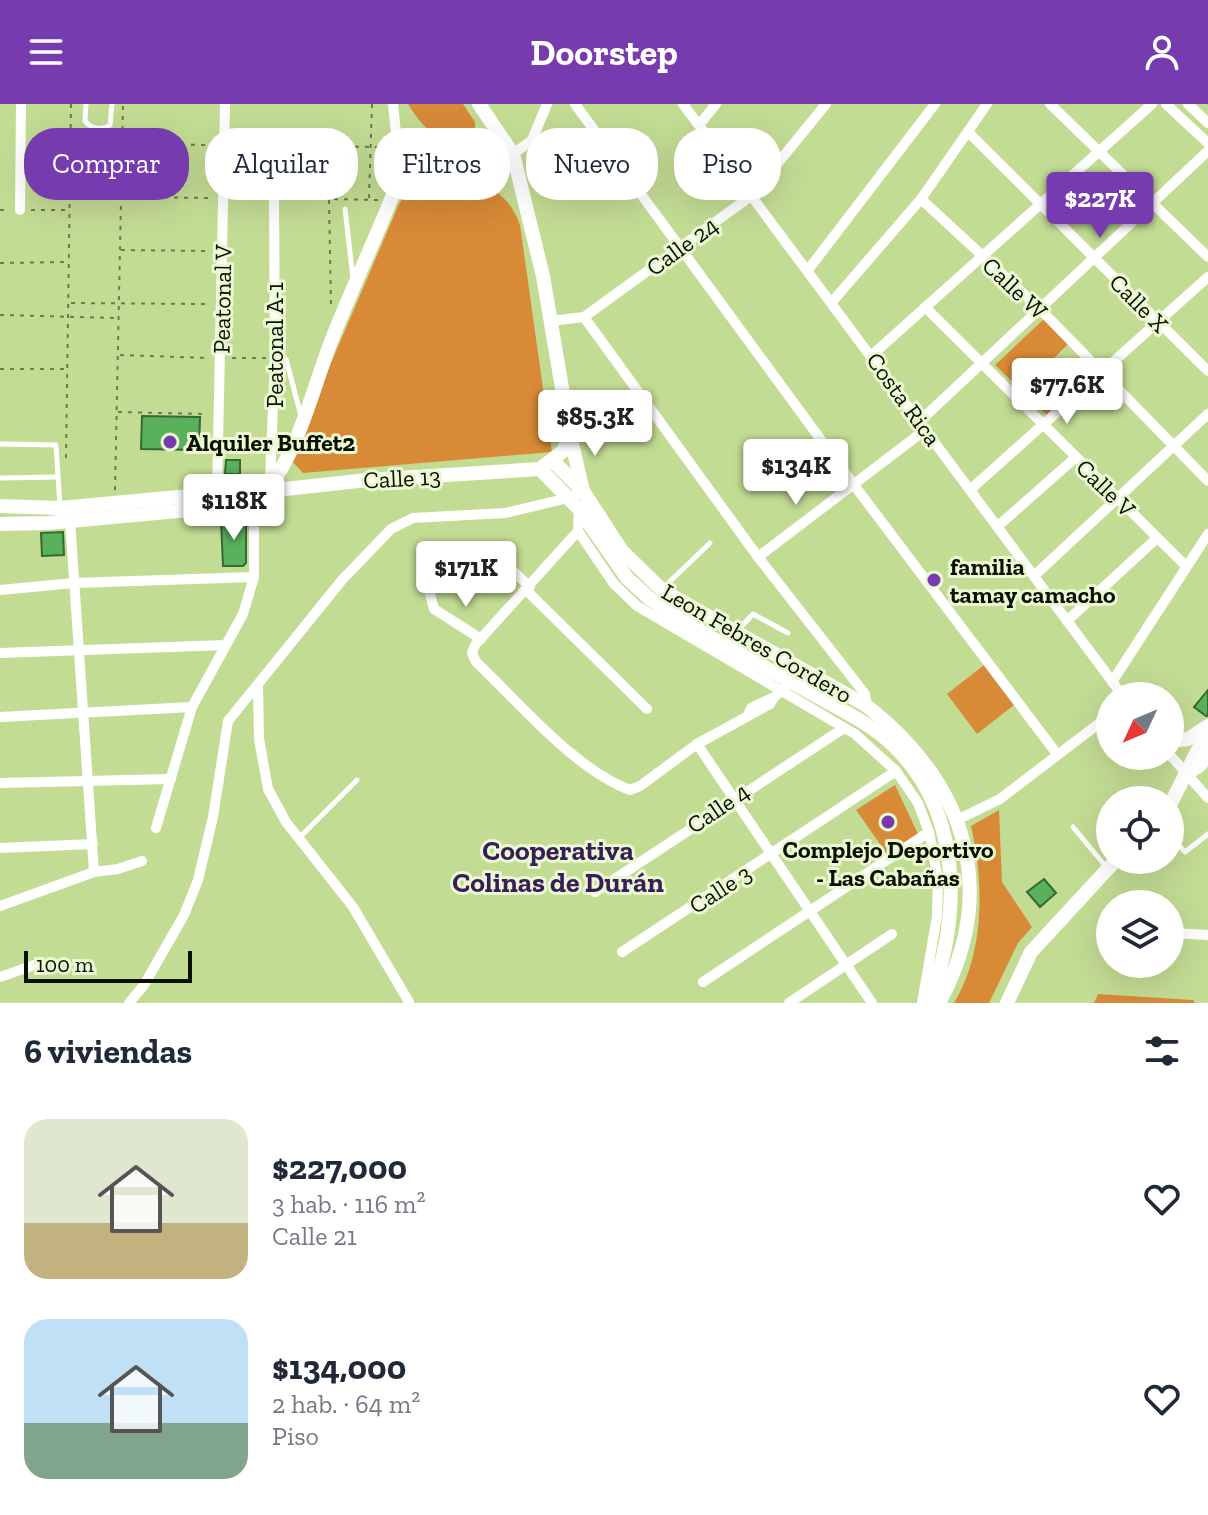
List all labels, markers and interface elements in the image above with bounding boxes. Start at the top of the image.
icon: menu [24,30,68,74]
icon: person [1140,30,1184,74]
text: Doorstep [530,31,678,74]
chip: Comprar [24,128,189,200]
chip: Alquilar [205,128,358,200]
chip: Filtros [374,128,510,200]
chip: Nuevo [526,128,658,200]
chip: Piso [674,128,781,200]
pin: $227K [1044,172,1156,240]
text: $227K [1064,182,1136,214]
street label: Calle 24 [640,210,724,282]
street label: Peatonal V [207,244,237,354]
street label: Calle W [977,251,1054,326]
street label: Calle X [1103,267,1175,339]
street label: Peatonal A-1 [260,282,289,408]
street label: Costa Rica [860,347,948,452]
pin: $77.6K [1002,358,1132,426]
text: $77.6K [1030,368,1104,400]
pin: $85.3K [530,390,660,458]
text: $85.3K [556,400,634,432]
place label: Alquiler Buffet2 [186,428,355,457]
marker: Alquiler Buffet2 [161,433,179,451]
pin: $134K [740,439,852,507]
text: $134K [761,449,831,481]
street label: Calle V [1070,453,1142,524]
street label: Calle 13 [363,461,441,495]
pin: $118K [178,474,290,542]
text: $118K [201,484,267,516]
pin: $171K [410,541,522,609]
text: $171K [434,551,498,583]
place label: familia tamay camacho [950,552,1116,609]
marker: familia tamay camacho [925,571,943,589]
street label: Leon Febres Cordero [657,577,857,709]
north arrow [1096,682,1184,770]
map controls [1096,682,1184,978]
street label: Calle 4 [681,777,755,839]
button: locate [1096,786,1184,874]
marker: Complejo Deportivo - Las Cabañas [879,813,897,831]
district label: Cooperativa Colinas de Durán [452,834,664,899]
place label: Complejo Deportivo - Las Cabañas [783,835,994,892]
street label: Calle 3 [683,858,757,920]
button: layers [1096,890,1184,978]
scale bar [24,947,192,983]
text: 100 m [36,951,94,978]
icon: filters [1140,1029,1184,1073]
text: 6 viviendas [24,1031,192,1072]
text: $227,000 [272,1147,407,1188]
icon: home [88,1151,184,1247]
icon: heart [1140,1177,1184,1221]
text: 3 hab. · 116 m² [272,1188,426,1220]
text: Calle 21 [272,1220,357,1252]
text: $134,000 [272,1347,406,1388]
icon: home [88,1351,184,1447]
icon: heart [1140,1377,1184,1421]
text: 2 hab. · 64 m² [272,1388,420,1420]
text: Piso [272,1420,319,1452]

